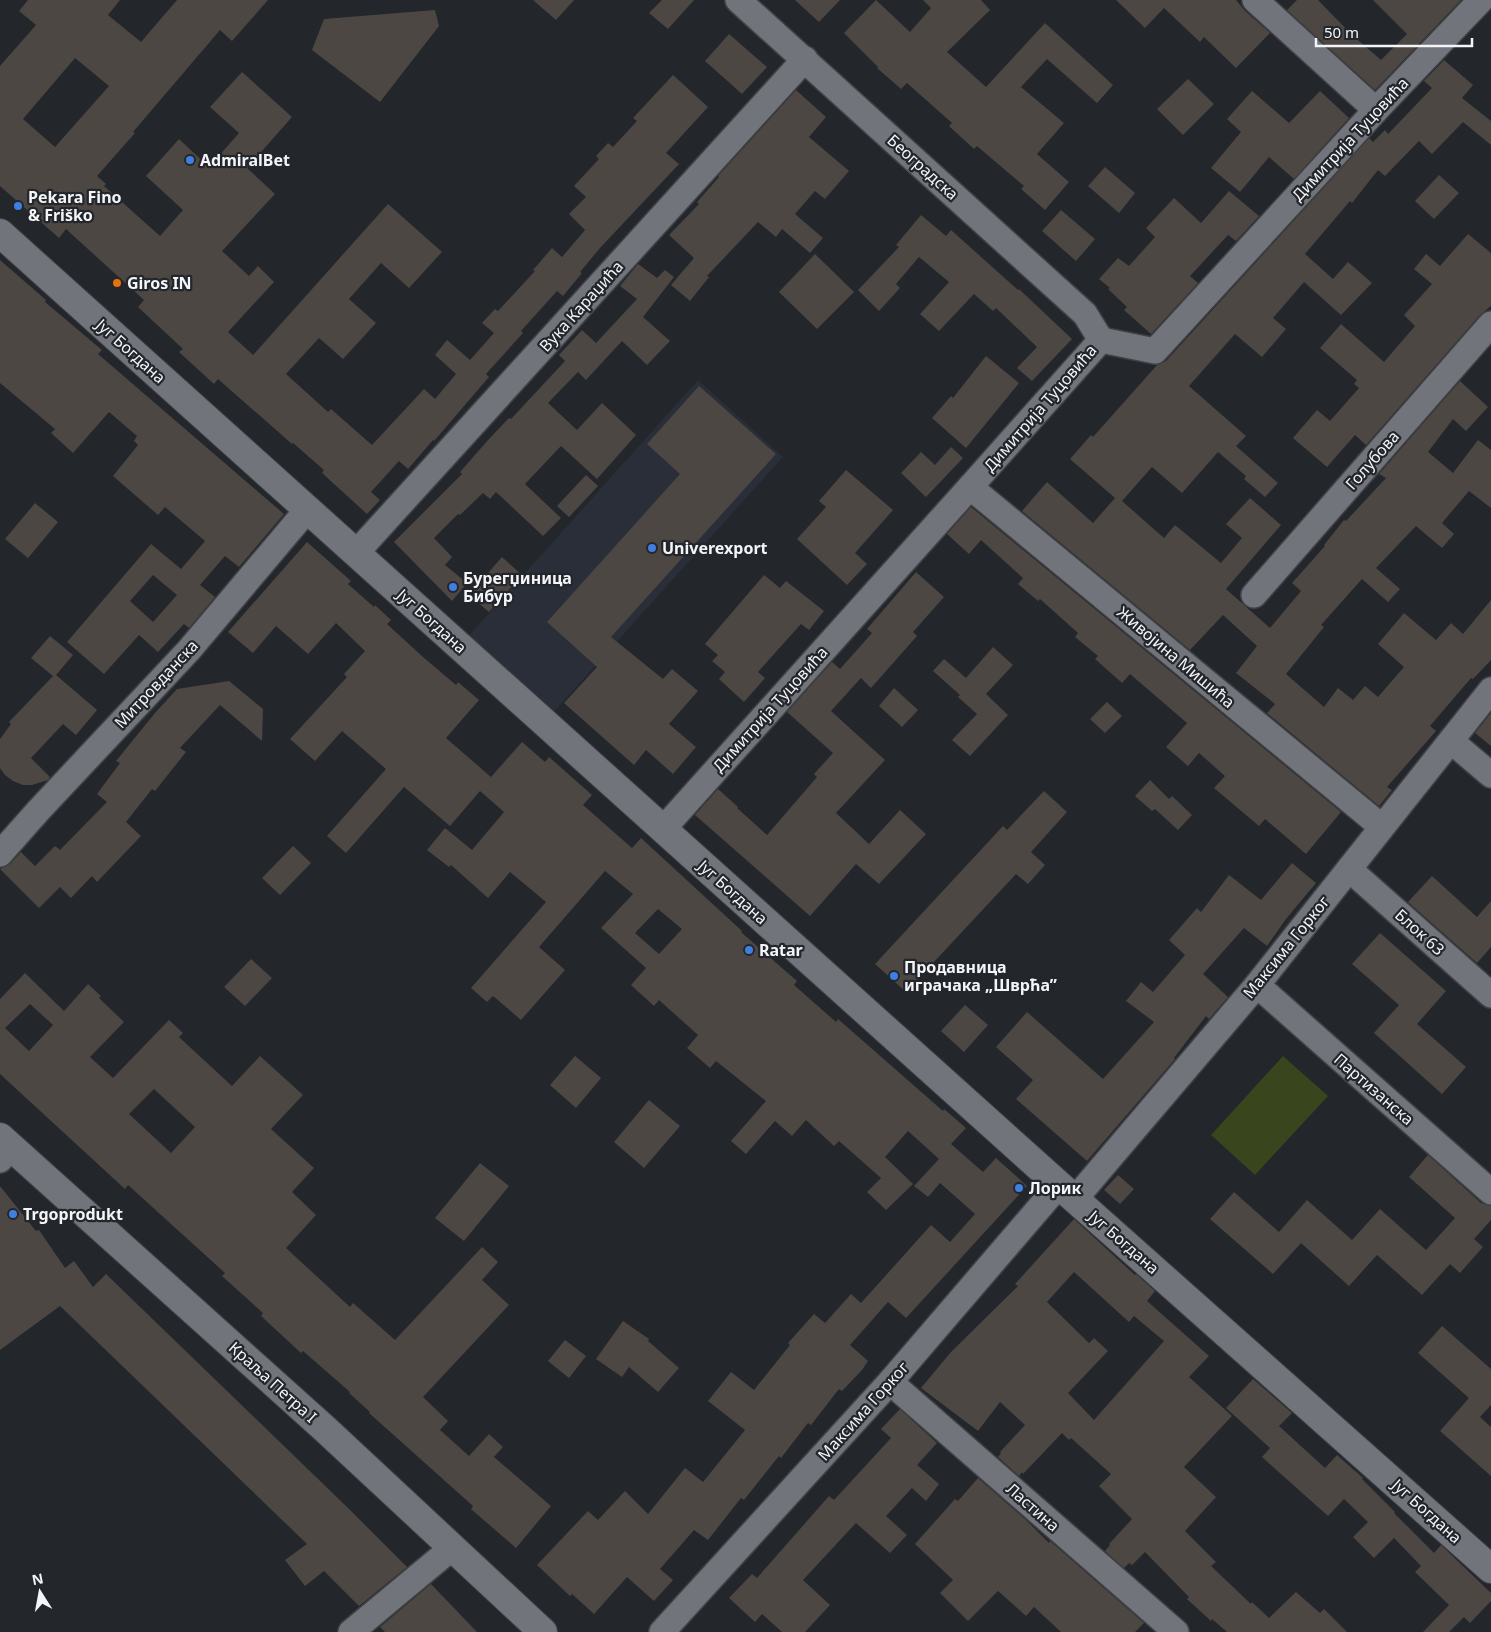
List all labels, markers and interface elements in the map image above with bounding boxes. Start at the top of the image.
scale bar [1316,15,1472,47]
text: 50 m [1324,22,1359,42]
street label: Димитрија Туцовића [1287,72,1413,206]
street label: Београдска [883,129,963,205]
place label: AdmiralBet [200,149,290,171]
marker: AdmiralBet [184,154,196,166]
place label: Pekara Fino & Friško [28,186,122,226]
marker: Pekara Fino & Friško [12,200,24,212]
street label: Вука Караџића [534,256,628,356]
place label: Giros IN [127,272,192,294]
marker: Giros IN [111,277,123,289]
street label: Југ Богдана [90,312,171,388]
street label: Димитрија Туцовића [979,340,1101,476]
street label: Голубова [1340,426,1404,494]
place label: Univerexport [662,537,768,559]
marker: Univerexport [646,542,658,554]
place label: Бурегџиница Бибур [463,567,572,607]
marker: Бурегџиница Бибур [447,581,459,593]
street label: Југ Богдана [391,582,472,658]
street label: Живојина Мишића [1112,601,1240,713]
street label: Митровданска [109,635,203,733]
street label: Димитрија Туцовића [708,642,832,776]
street label: Југ Богдана [692,853,773,929]
street label: Максима Горког [1238,891,1334,1003]
street label: Блок 63 [1390,904,1450,960]
place label: Ratar [759,939,803,961]
marker: Ratar [743,944,755,956]
place label: Продавница играчака „Шврћа” [904,956,1057,996]
marker: Продавница играчака „Шврћа” [888,970,900,982]
street label: Партизанска [1329,1048,1419,1130]
place label: Лорик [1029,1177,1082,1199]
marker: Лорик [1013,1182,1025,1194]
place label: Trgoprodukt [23,1203,123,1225]
street label: Југ Богдана [1083,1204,1164,1279]
marker: Trgoprodukt [7,1208,19,1220]
street label: Краља Петра I [224,1337,322,1427]
street label: Максима Горког [813,1357,913,1465]
street label: Југ Богдана [1386,1472,1467,1548]
street label: Ластина [1002,1478,1064,1536]
north arrow [15,1567,65,1617]
text: N [30,1568,45,1589]

